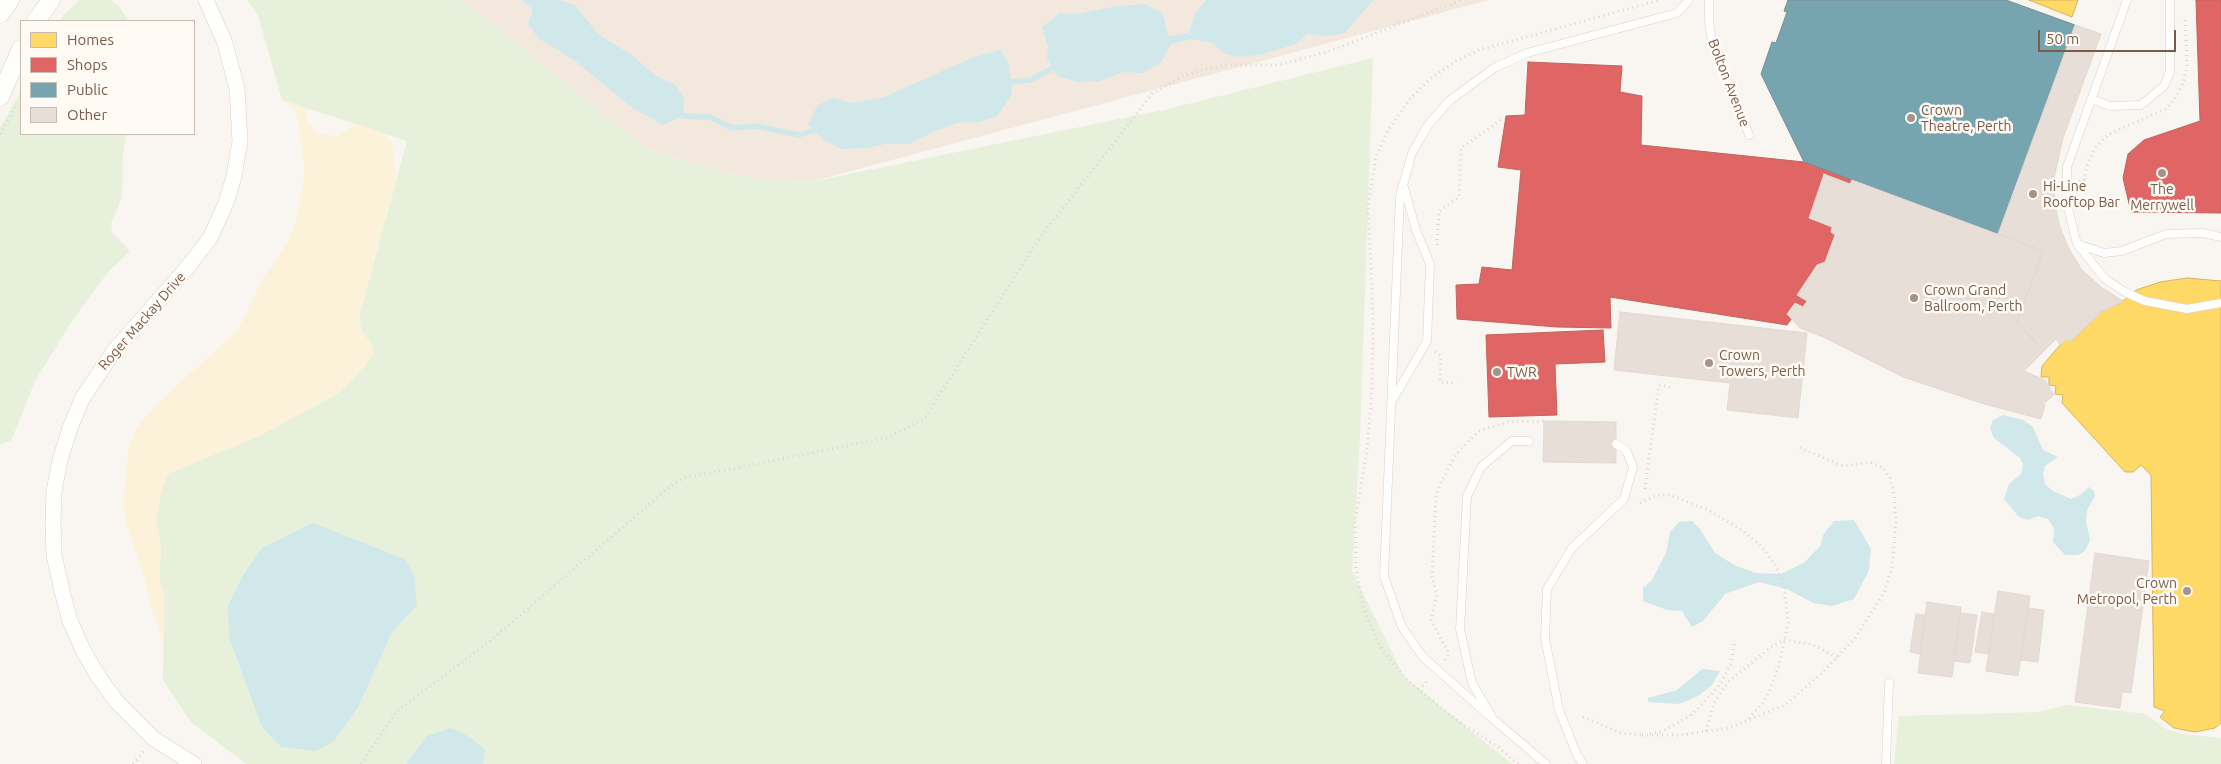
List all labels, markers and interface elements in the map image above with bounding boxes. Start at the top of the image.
legend [20,20,195,135]
scale bar [2041,20,2178,52]
text: 50 m [2046,30,2079,47]
text: Homes [67,31,114,48]
street label: Bolton Avenue [1705,37,1753,129]
text: Shops [67,56,108,73]
text: Public [67,81,108,98]
place label: Crown Theatre, Perth [1921,102,2011,134]
text: Other [67,106,107,123]
marker: Crown Theatre, Perth [1905,112,1917,124]
marker: The Merrywell [2156,167,2168,179]
place label: Hi-Line Rooftop Bar [2043,178,2120,210]
place label: The Merrywell [2130,181,2194,213]
marker: Hi-Line Rooftop Bar [2027,188,2039,200]
street label: Roger Mackay Drive [95,269,189,373]
place label: Crown Grand Ballroom, Perth [1924,282,2022,314]
marker: Crown Grand Ballroom, Perth [1908,292,1920,304]
place label: Crown Towers, Perth [1719,347,1806,380]
marker: Crown Towers, Perth [1703,357,1715,369]
place label: TWR [1507,364,1537,380]
marker: TWR [1491,366,1503,378]
place label: Crown Metropol, Perth [2077,575,2177,608]
marker: Crown Metropol, Perth [2181,585,2193,597]

